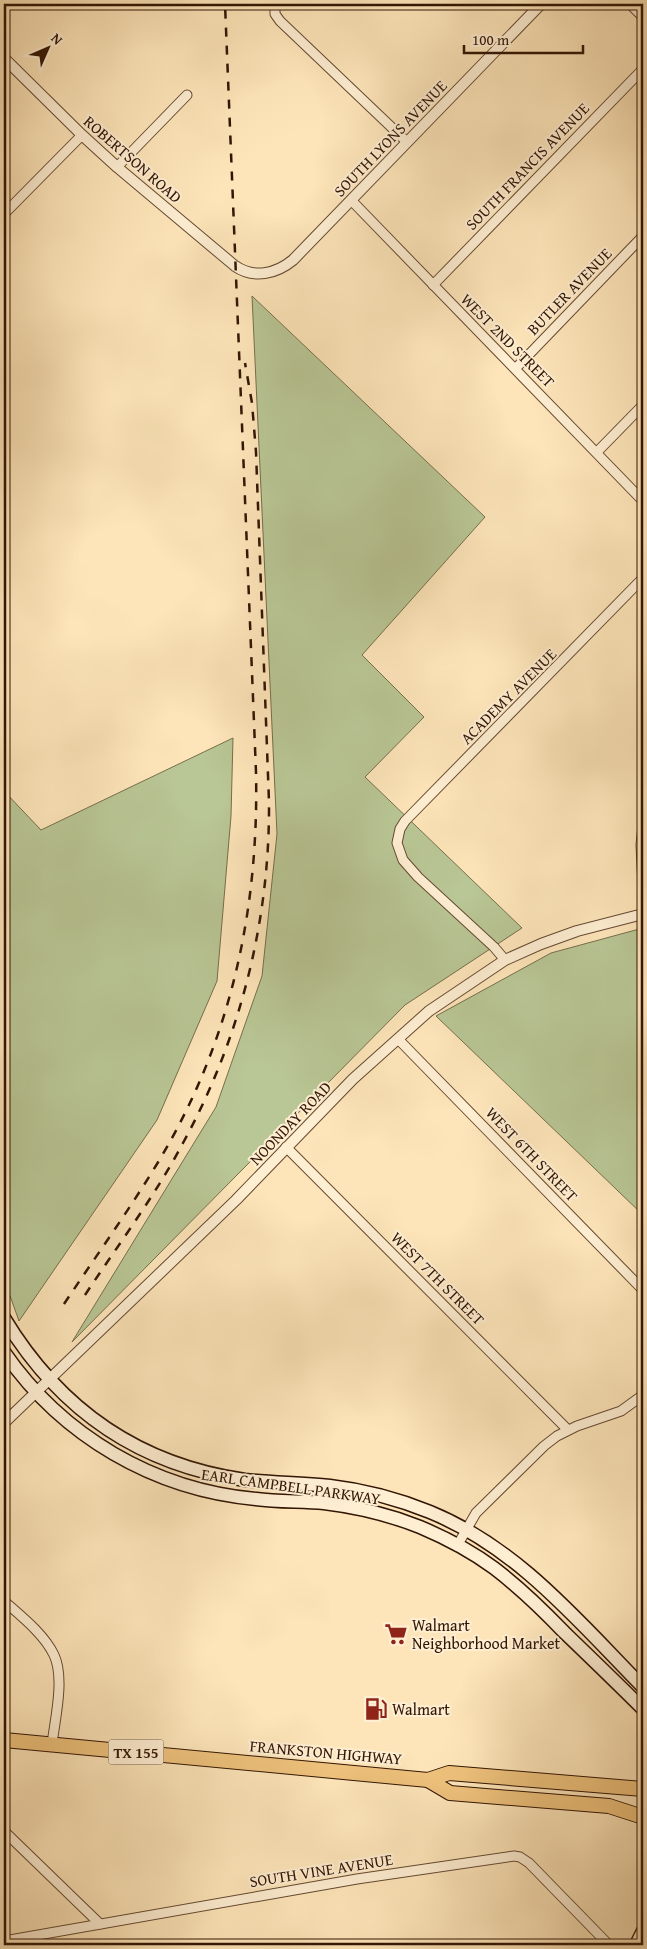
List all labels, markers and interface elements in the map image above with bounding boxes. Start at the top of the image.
north arrow [22,22,72,72]
scale bar [464,22,583,54]
text: N [47,28,68,50]
text: 100 m [472,29,510,50]
street label: SOUTH LYONS AVENUE [328,74,452,202]
street label: SOUTH FRANCIS AVENUE [460,97,594,235]
street label: ROBERTSON ROAD [79,109,188,209]
street label: BUTLER AVENUE [521,242,617,340]
street label: WEST 2ND STREET [455,287,561,393]
street label: ACADEMY AVENUE [454,642,562,750]
street label: NOONDAY ROAD [244,1075,337,1171]
street label: WEST 6TH STREET [480,1101,584,1207]
street label: WEST 7TH STREET [386,1226,490,1330]
street label: EARL CAMPBELL PARKWAY [200,1462,382,1511]
place label: Walmart Neighborhood Market [412,1613,560,1655]
supermarket icon: Walmart Neighborhood Market [383,1621,409,1647]
fuel station icon: Walmart [363,1696,389,1722]
place label: Walmart [392,1697,450,1721]
street label: FRANKSTON HIGHWAY [249,1733,404,1771]
road number: TX 155 [108,1740,164,1764]
street label: SOUTH VINE AVENUE [248,1847,394,1893]

